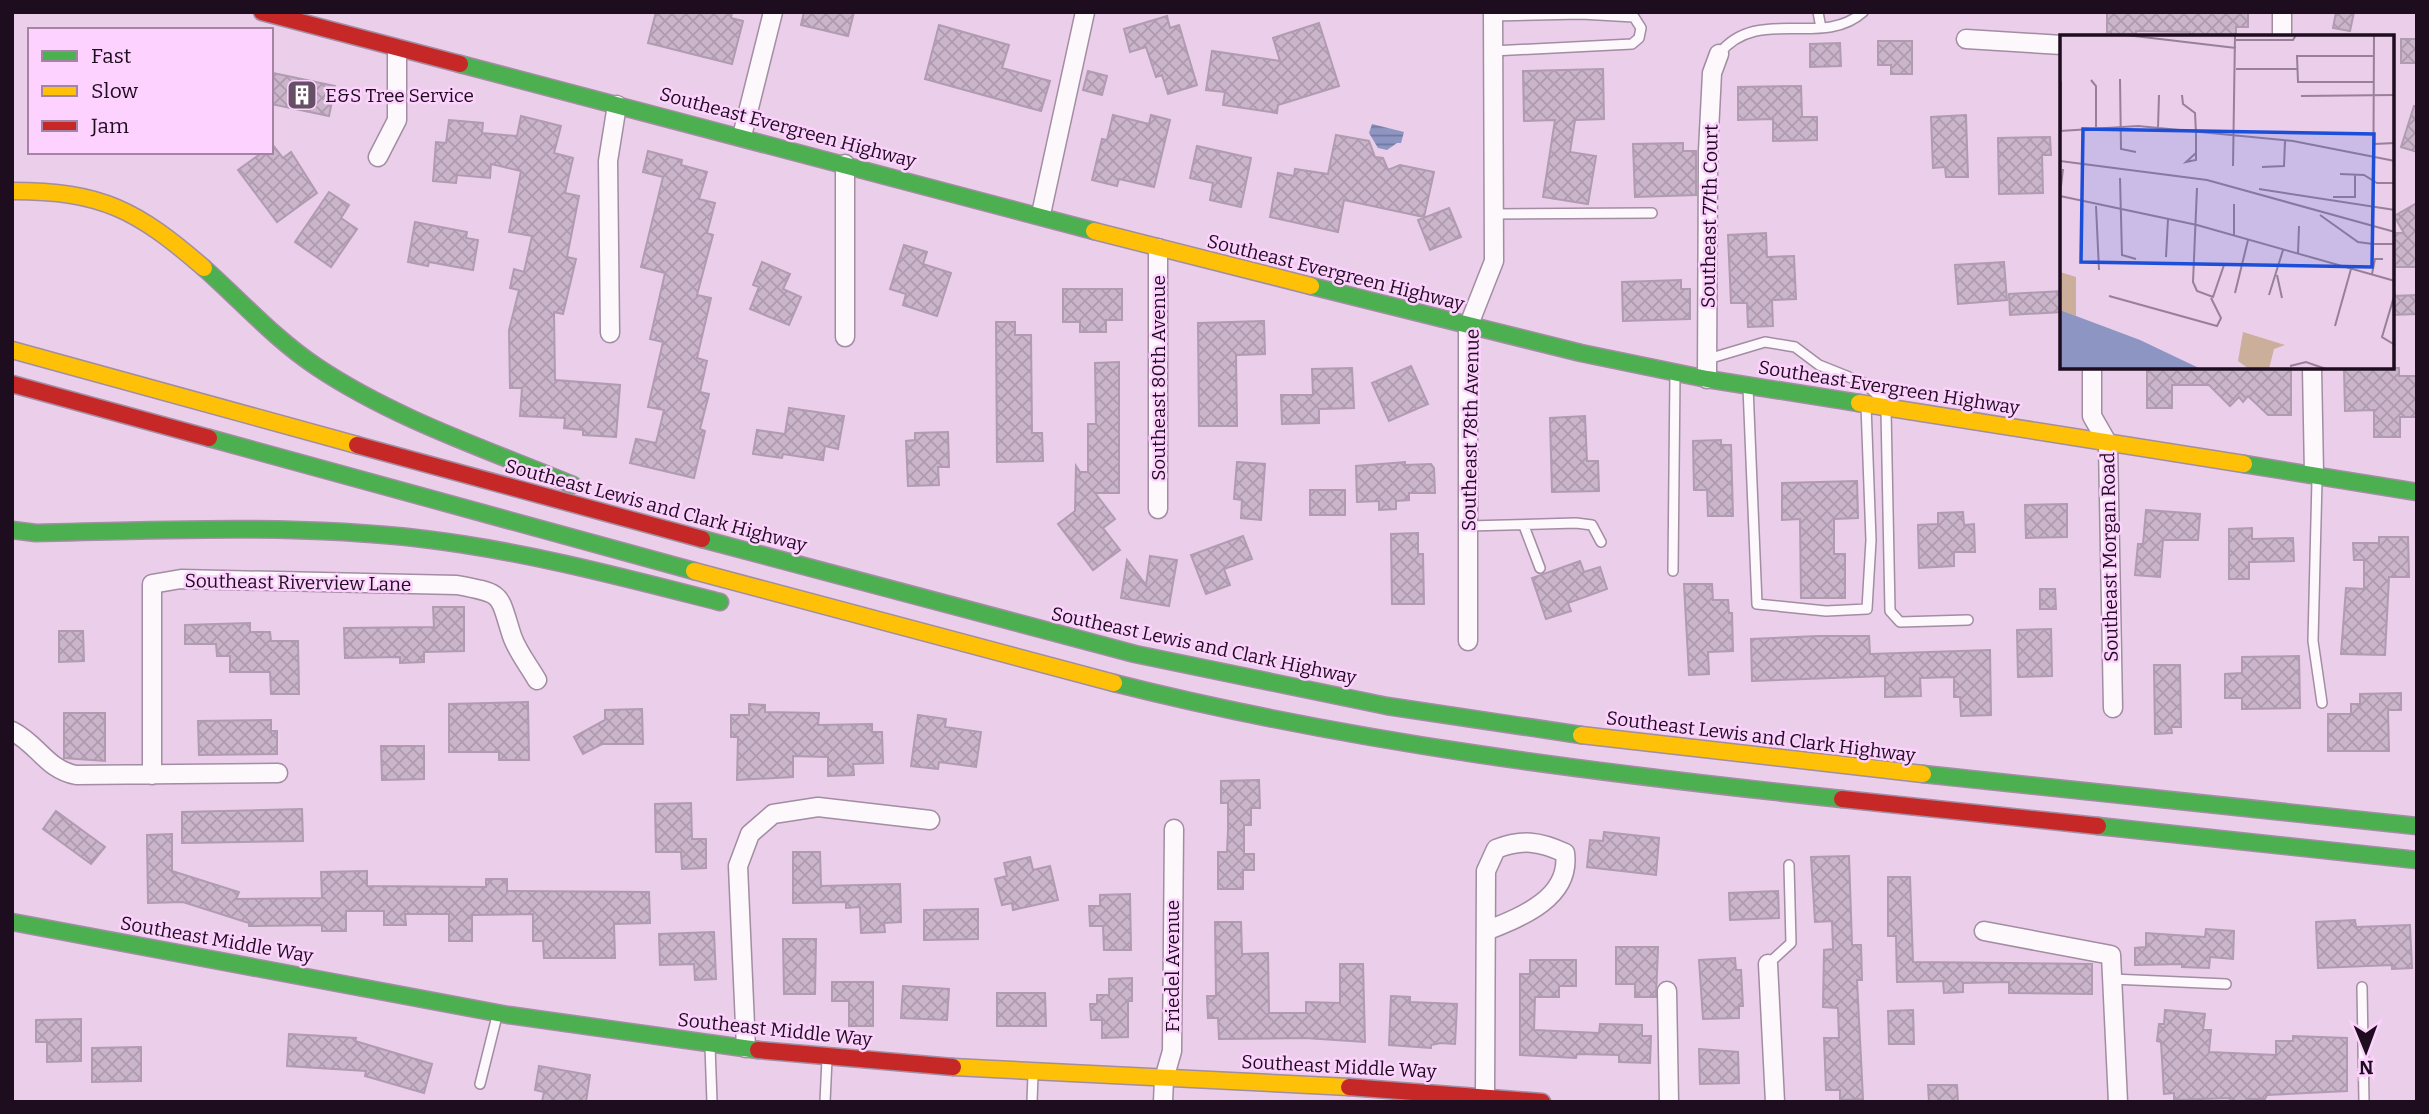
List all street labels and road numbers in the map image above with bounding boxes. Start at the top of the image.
street label: Southeast Evergreen Highway [657,82,919,173]
street label: Southeast 77th Court [1696,124,1723,308]
street label: Southeast Evergreen Highway [1205,229,1468,316]
street label: Southeast 80th Avenue [1147,275,1170,481]
street label: Southeast 78th Avenue [1457,329,1484,531]
street label: Southeast Evergreen Highway [1757,355,2022,420]
street label: Southeast Morgan Road [2096,452,2123,662]
street label: Southeast Lewis and Clark Highway [502,454,810,557]
street label: Southeast Riverview Lane [184,569,412,596]
street label: Southeast Lewis and Clark Highway [1049,602,1360,689]
street label: Southeast Lewis and Clark Highway [1605,706,1918,767]
street label: Friedel Avenue [1161,900,1184,1032]
street label: Southeast Middle Way [119,911,316,968]
street label: Southeast Middle Way [677,1008,874,1051]
street label: Southeast Middle Way [1241,1050,1438,1083]

